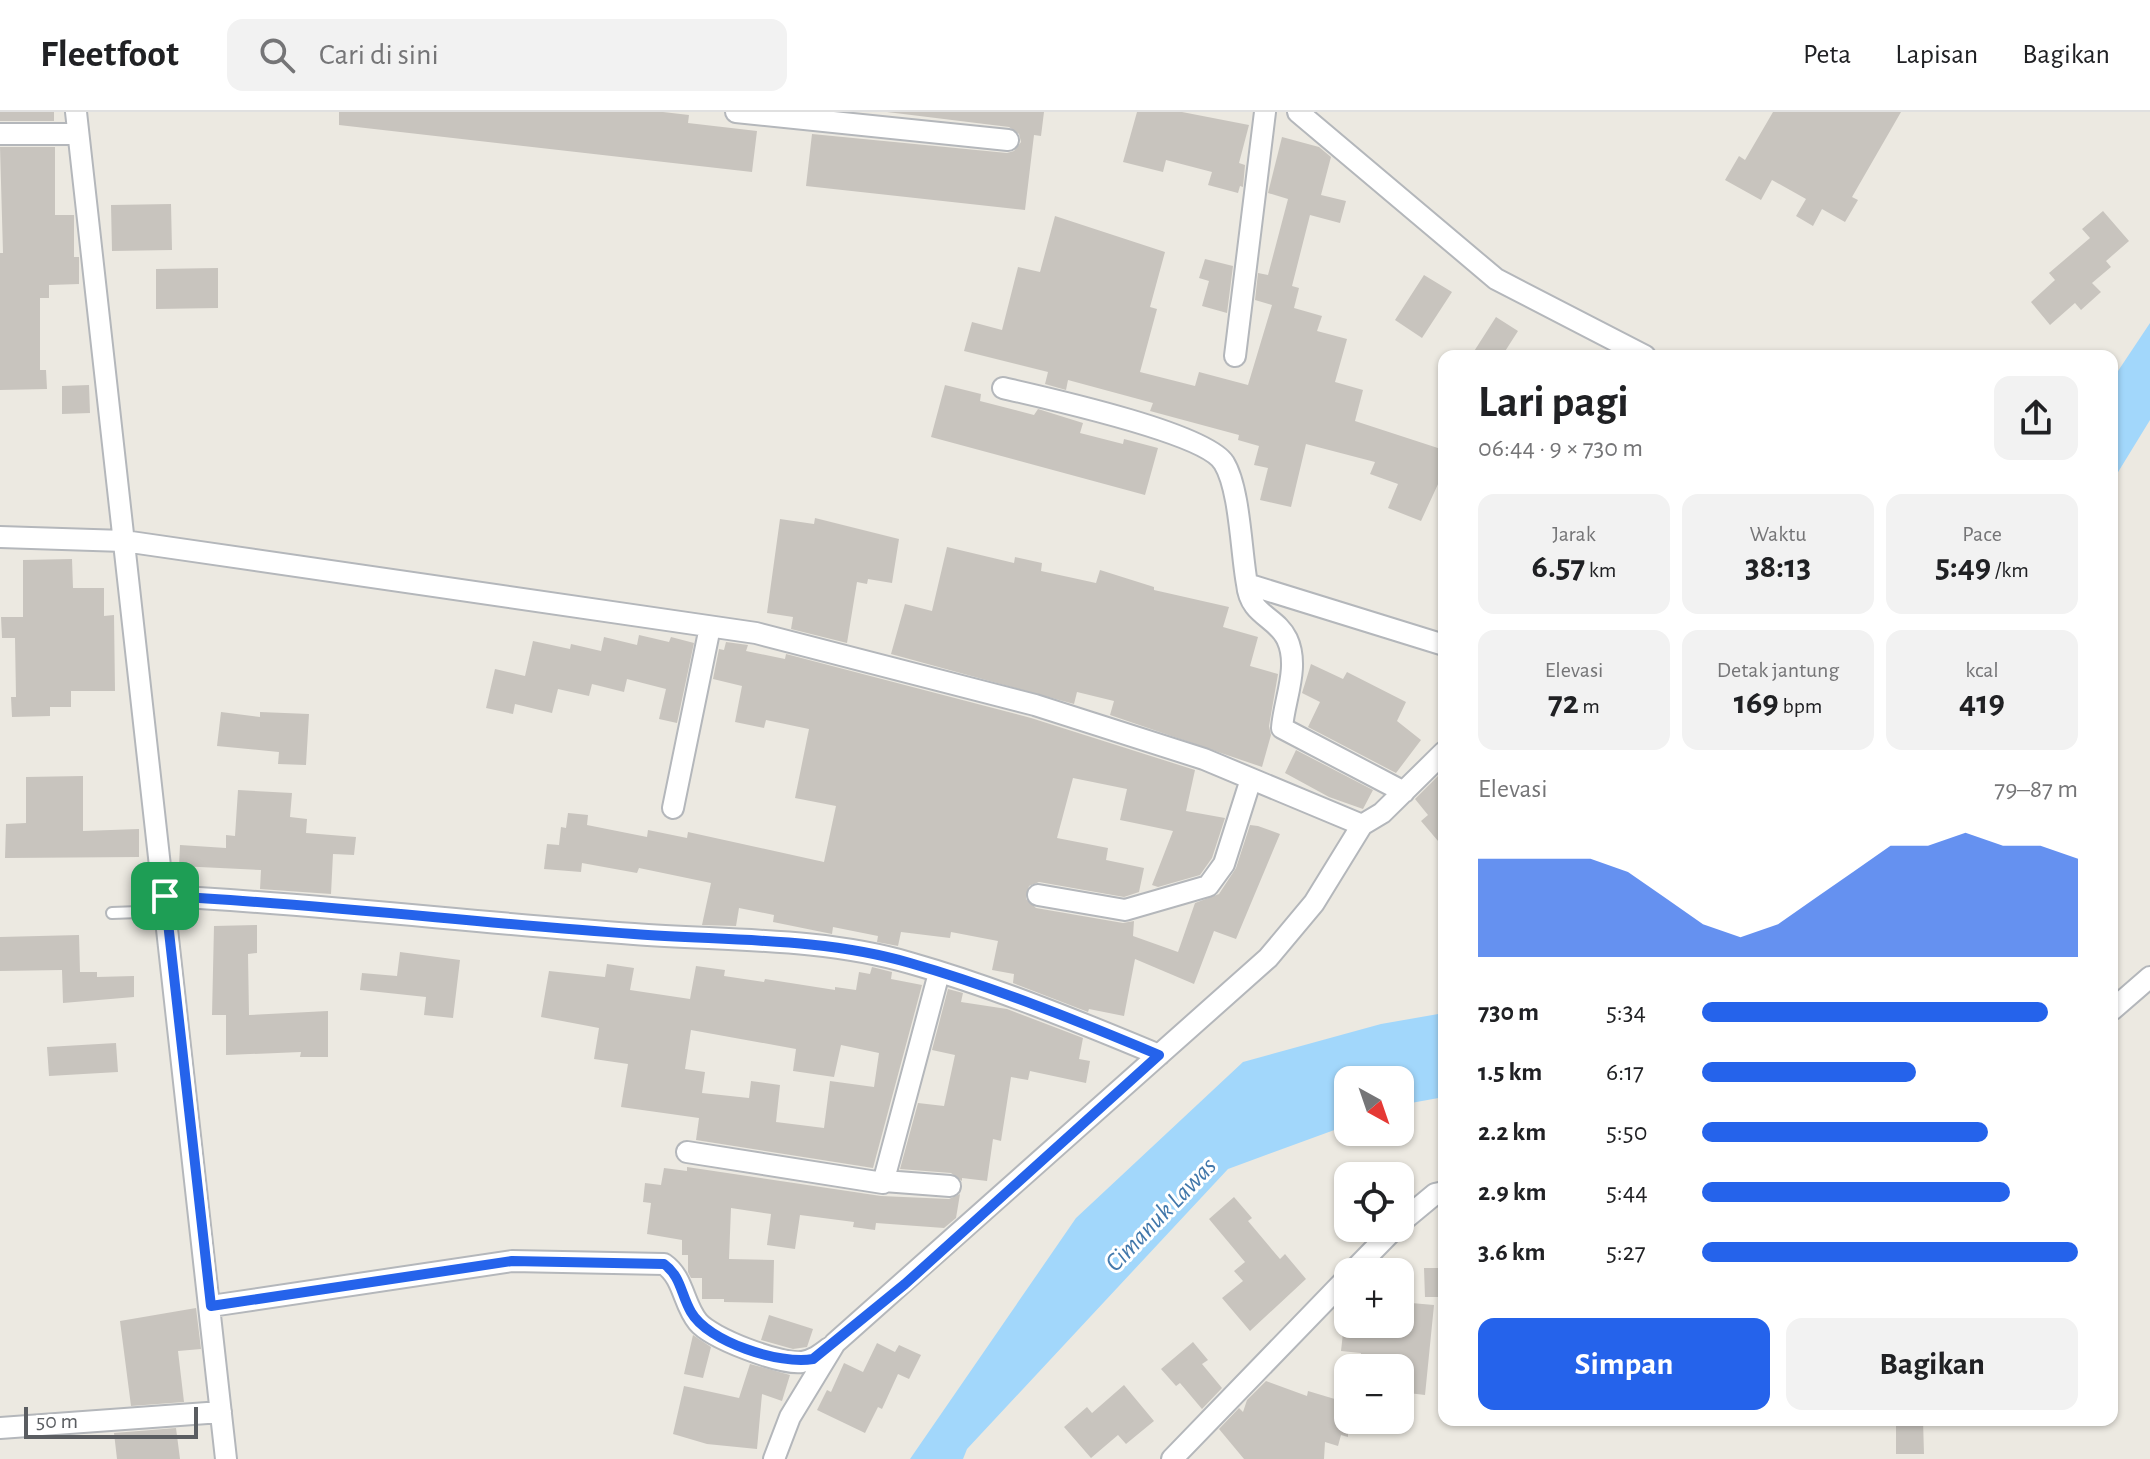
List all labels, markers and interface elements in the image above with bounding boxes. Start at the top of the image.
search box [227,19,787,91]
icon: search [255,33,299,77]
text: Fleetfoot [40,36,179,74]
text: Cari di sini [319,40,439,70]
text: Peta [1803,41,1851,69]
text: Lapisan [1895,41,1978,69]
text: Bagikan [2022,41,2110,69]
button: share [1994,376,2078,460]
text: Lari pagi [1478,381,1629,425]
text: 06:44 · 9 × 730 m [1478,435,1643,461]
text: Jarak [1552,523,1596,545]
text: Waktu [1750,523,1806,545]
text: Pace [1962,523,2002,545]
text: 6.57 [1532,550,1585,584]
text: 38:13 [1745,550,1811,584]
text: 5:49 [1935,550,1991,584]
text: km [1585,559,1616,581]
text: /km [1991,559,2029,581]
text: Elevasi [1545,659,1603,681]
text: Detak jantung [1717,659,1839,681]
text: kcal [1965,659,1999,681]
text: 72 [1548,686,1579,720]
text: 169 [1734,686,1779,720]
text: 419 [1959,686,2005,720]
text: m [1579,695,1600,717]
text: bpm [1779,695,1822,717]
text: Elevasi [1478,776,1547,802]
text: 79–87 m [1994,776,2078,802]
pin [131,862,199,930]
icon: arrive [143,874,187,918]
text: 730 m [1478,999,1539,1025]
text: 5:34 [1606,999,1646,1025]
text: 1.5 km [1478,1059,1542,1085]
text: 6:17 [1606,1059,1644,1085]
north arrow [1334,1066,1414,1146]
map controls [1334,1066,1414,1434]
text: 2.2 km [1478,1119,1546,1145]
text: 5:50 [1606,1119,1647,1145]
water label: Cimanuk Lawas [1100,1153,1221,1277]
button: locate [1334,1162,1414,1242]
text: 2.9 km [1478,1179,1547,1205]
text: 5:44 [1606,1179,1648,1205]
text: 3.6 km [1478,1239,1546,1265]
text: 5:27 [1606,1239,1646,1265]
button: + [1334,1258,1414,1338]
button: Simpan [1478,1318,1770,1410]
button: Bagikan [1786,1318,2078,1410]
button: − [1334,1354,1414,1434]
scale bar [24,1403,198,1439]
text: 50 m [36,1410,78,1432]

